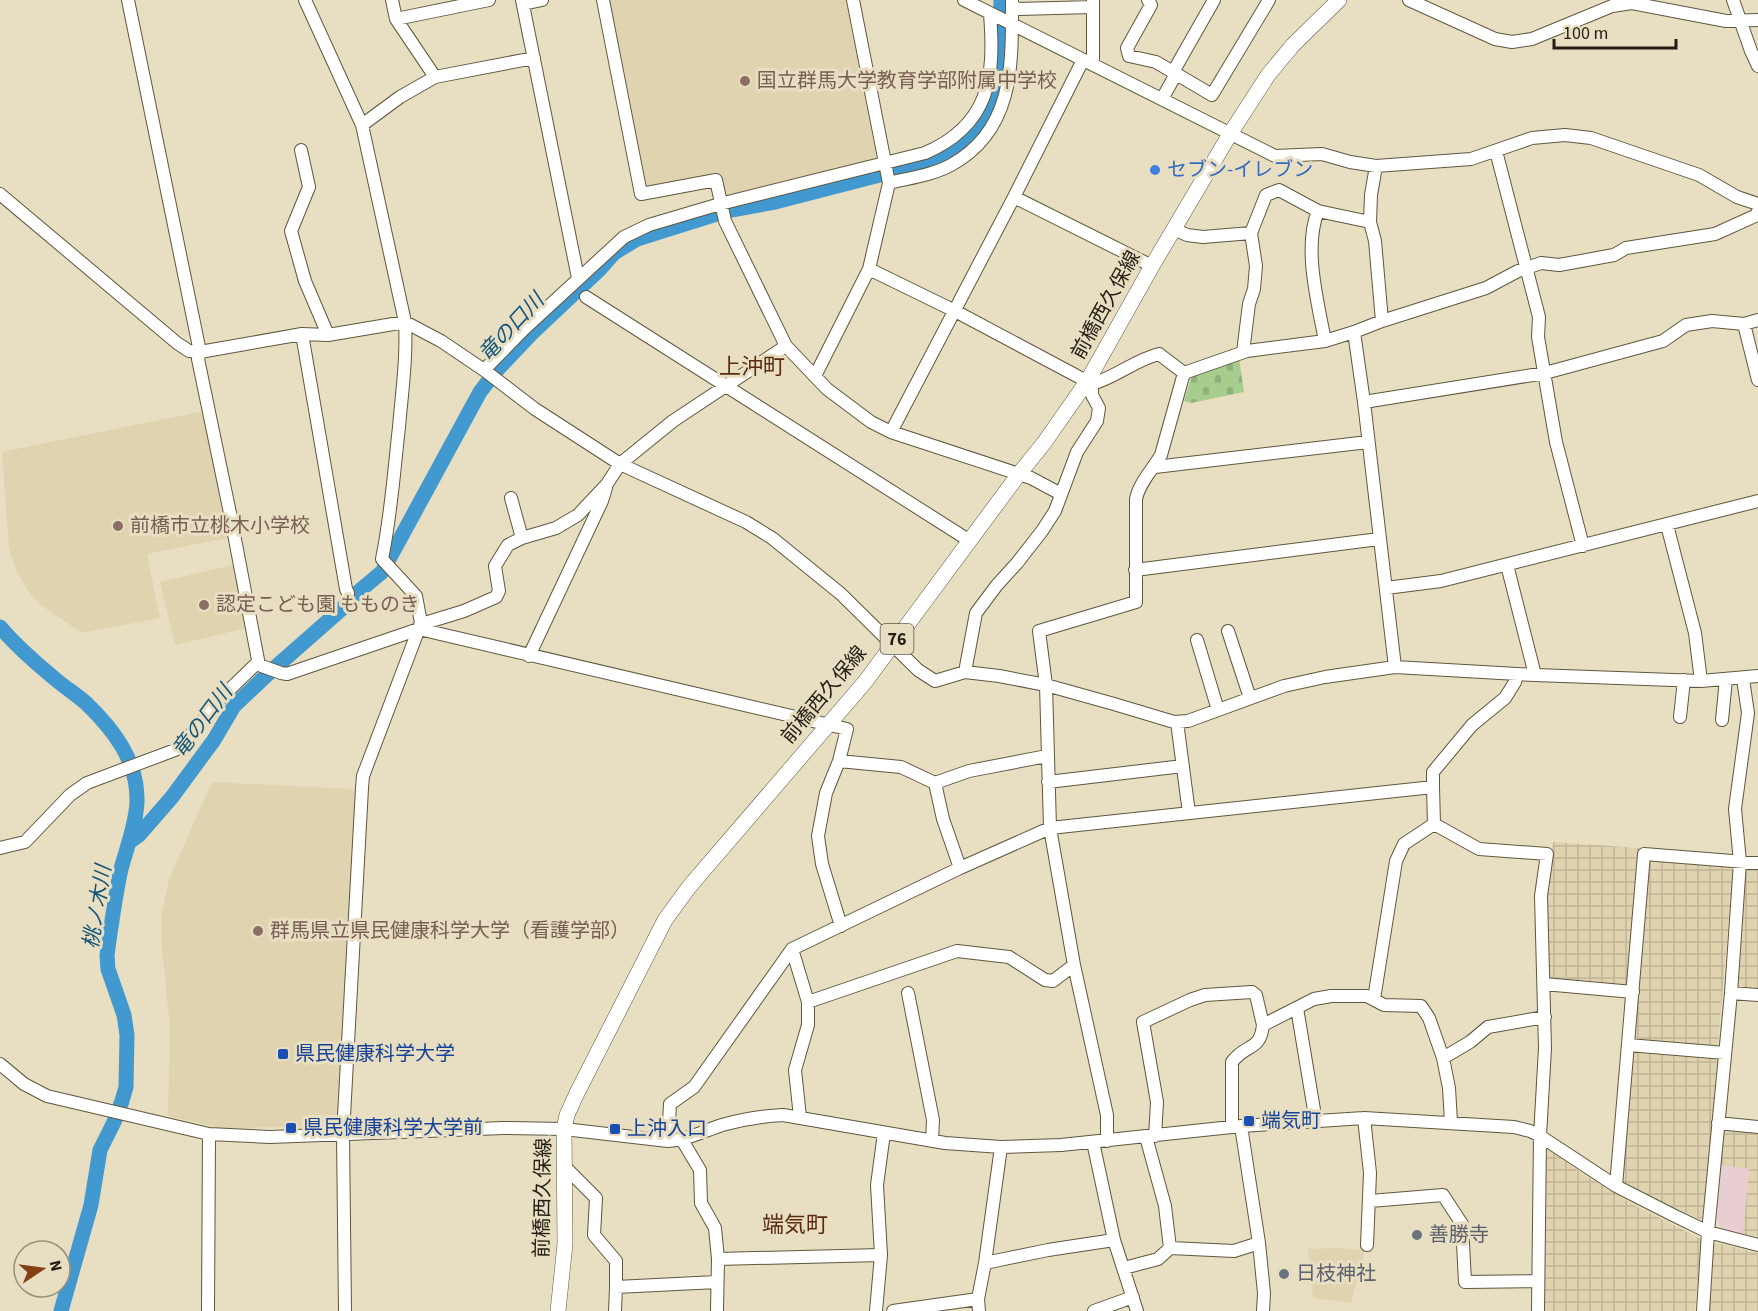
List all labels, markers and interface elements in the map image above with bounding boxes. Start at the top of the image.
scale bar [1554,12,1676,50]
text: 100 m [1563,21,1608,46]
place label: 国立群馬大学教育学部附属中学校 [757,67,1057,95]
marker: 国立群馬大学教育学部附属中学校 [738,74,752,88]
place label: セブン-イレブン [1167,156,1313,184]
marker: セブン-イレブン [1148,163,1162,177]
street label: 前橋西久保線 [1065,246,1147,364]
water label: 竜の口川 [471,285,552,368]
district label: 上沖町 [719,351,785,383]
place label: 前橋市立桃木小学校 [130,512,310,540]
marker: 前橋市立桃木小学校 [111,519,125,533]
place label: 認定こども園 もものき [216,591,419,619]
marker: 認定こども園 もものき [197,598,211,612]
road number: 76 [880,624,914,654]
street label: 前橋西久保線 [775,640,873,750]
water label: 竜の口川 [165,677,240,764]
water label: 桃ノ木川 [76,861,119,951]
place label: 群馬県立県民健康科学大学（看護学部） [270,917,630,945]
marker: 群馬県立県民健康科学大学（看護学部） [251,924,265,938]
place label: 県民健康科学大学 [295,1040,455,1068]
marker: 県民健康科学大学 [276,1047,290,1061]
place label: 端気町 [1261,1107,1321,1135]
place label: 県民健康科学大学前 [303,1114,483,1142]
marker: 端気町 [1242,1114,1256,1128]
place label: 上沖入口 [627,1115,707,1143]
marker: 県民健康科学大学前 [284,1121,298,1135]
marker: 上沖入口 [608,1122,622,1136]
street label: 前橋西久保線 [528,1138,558,1258]
district label: 端気町 [762,1209,828,1241]
place label: 善勝寺 [1429,1221,1489,1249]
marker: 善勝寺 [1410,1228,1424,1242]
north arrow [12,1239,72,1299]
text: N [44,1258,68,1274]
place label: 日枝神社 [1296,1260,1376,1288]
marker: 日枝神社 [1277,1267,1291,1281]

